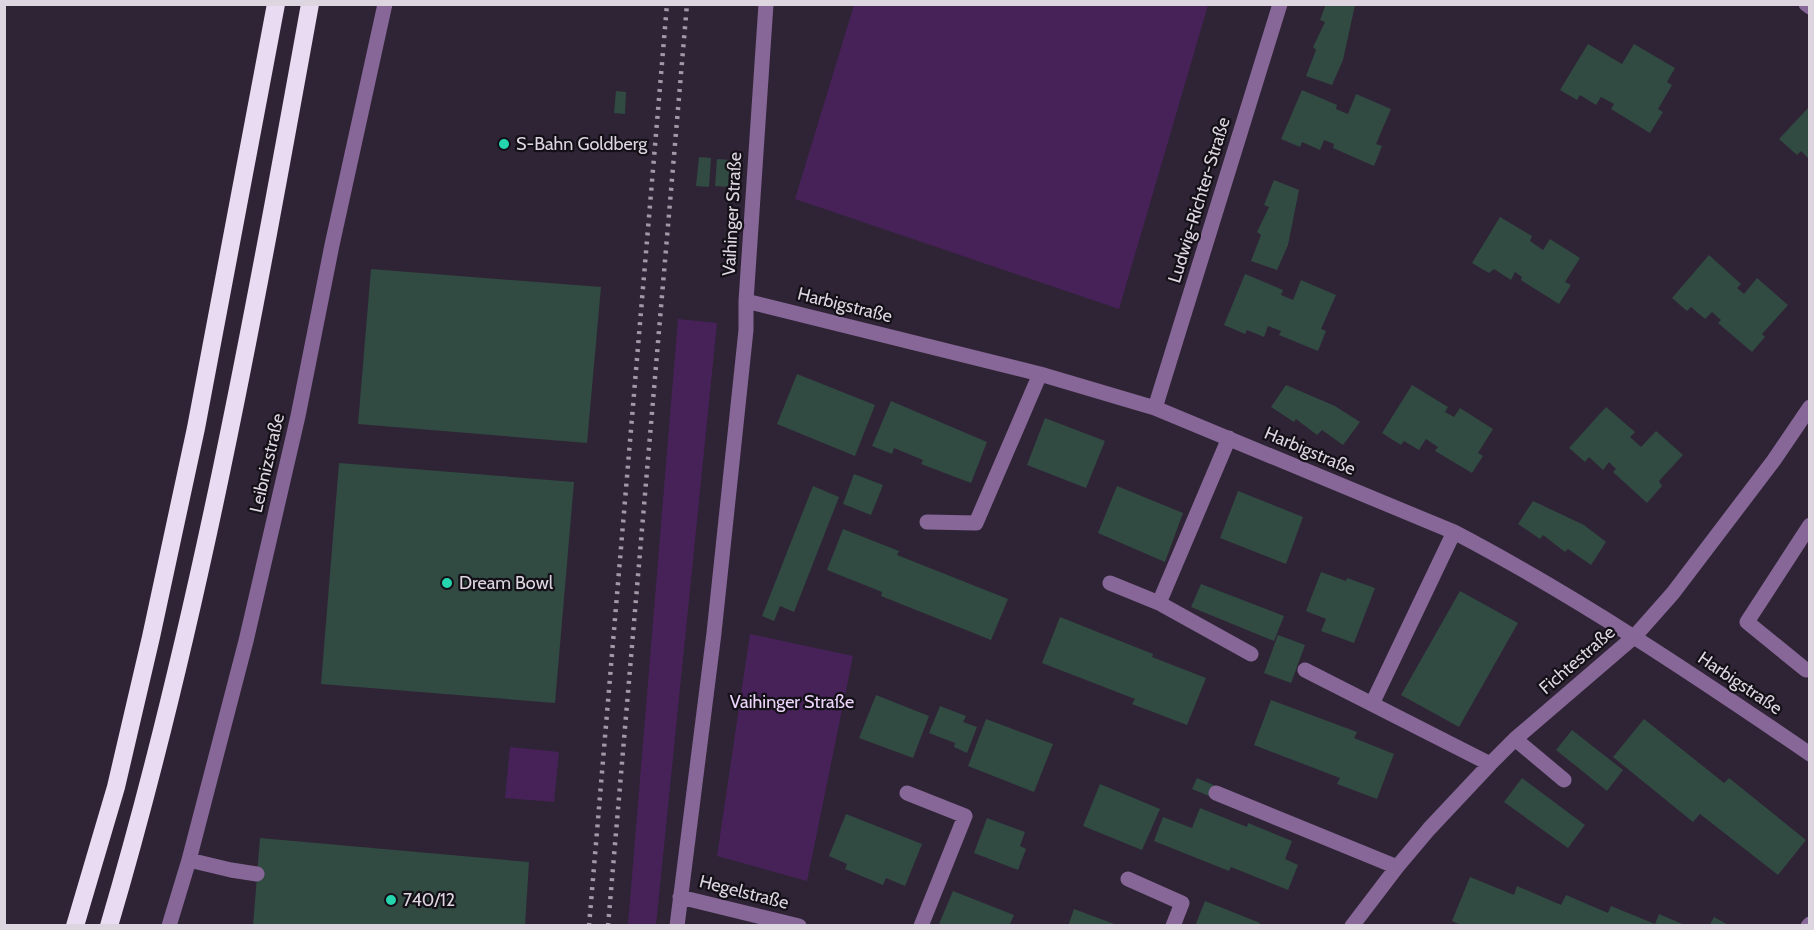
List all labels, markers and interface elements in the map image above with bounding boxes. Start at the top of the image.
street label: Ludwig-Richter-Straße [1163,115,1235,285]
place label: S-Bahn Goldberg [516,133,648,155]
marker: S-Bahn Goldberg [497,137,511,151]
street label: Vaihinger Straße [718,151,746,277]
street label: Harbigstraße [795,283,895,327]
street label: Leibnizstraße [245,411,289,515]
street label: Harbigstraße [1261,422,1359,480]
place label: Dream Bowl [459,572,554,594]
marker: Dream Bowl [440,576,454,590]
street label: Fichtestraße [1535,621,1619,699]
street label: Harbigstraße [1694,647,1786,719]
park label: Vaihinger Straße [730,691,854,713]
street label: Hegelstraße [697,870,791,914]
place label: 740/12 [403,889,455,911]
marker: 740/12 [384,893,398,907]

